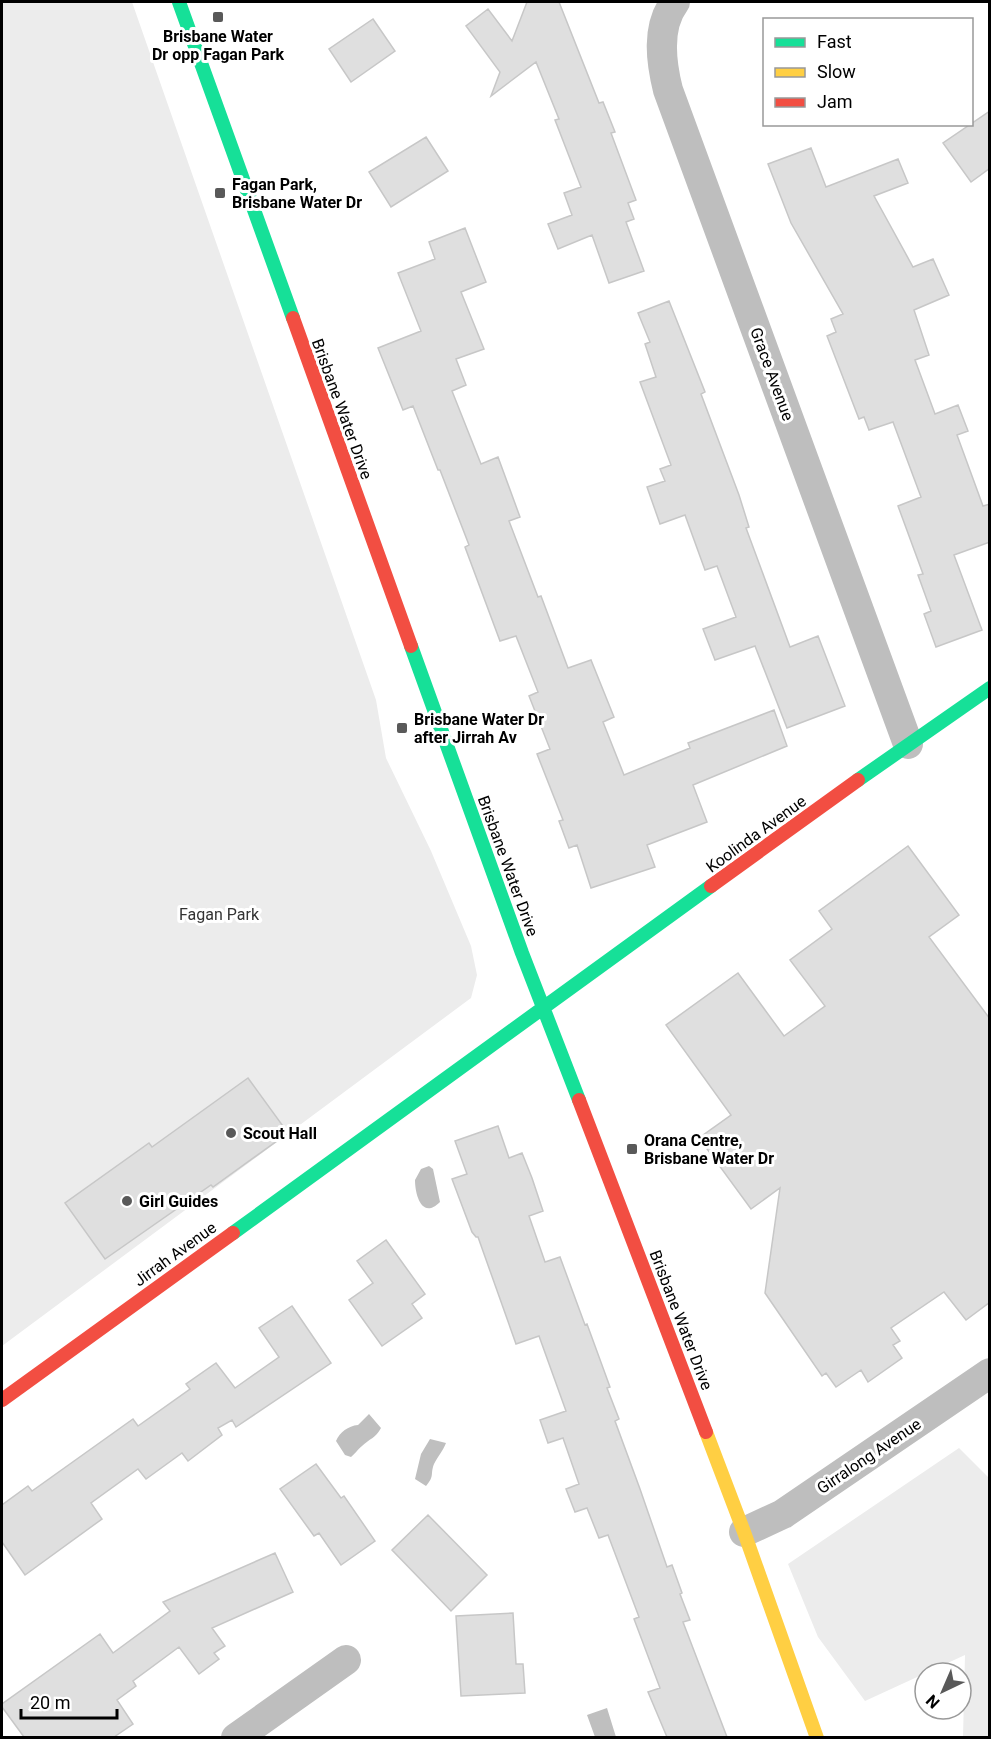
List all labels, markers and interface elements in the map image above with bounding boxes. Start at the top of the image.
marker: Brisbane Water Dr opp Fagan Park [211,10,225,24]
legend [763,18,973,126]
place label: Brisbane Water Dr opp Fagan Park [152,27,285,64]
text: Fast [817,31,852,52]
text: Slow [817,61,856,82]
text: Jam [817,91,853,112]
place label: Fagan Park, Brisbane Water Dr [232,175,362,212]
marker: Fagan Park, Brisbane Water Dr [213,186,227,200]
street label: Grace Avenue [746,325,798,423]
street label: Brisbane Water Drive [308,336,376,482]
place label: Brisbane Water Dr after Jirrah Av [414,710,544,747]
marker: Brisbane Water Dr after Jirrah Av [395,721,409,735]
street label: Koolinda Avenue [702,791,810,877]
street label: Brisbane Water Drive [474,793,542,939]
park label: Fagan Park [179,905,260,924]
place label: Scout Hall [243,1124,317,1143]
marker: Scout Hall [224,1126,238,1140]
place label: Orana Centre, Brisbane Water Dr [644,1131,774,1168]
marker: Orana Centre, Brisbane Water Dr [625,1142,639,1156]
place label: Girl Guides [139,1192,218,1211]
marker: Girl Guides [120,1194,134,1208]
street label: Jirrah Avenue [130,1218,220,1290]
street label: Brisbane Water Drive [646,1247,716,1393]
street label: Girralong Avenue [813,1414,925,1498]
north arrow [913,1661,973,1721]
scale bar [21,1682,117,1720]
text: N [922,1691,944,1712]
text: 20 m [30,1692,70,1713]

